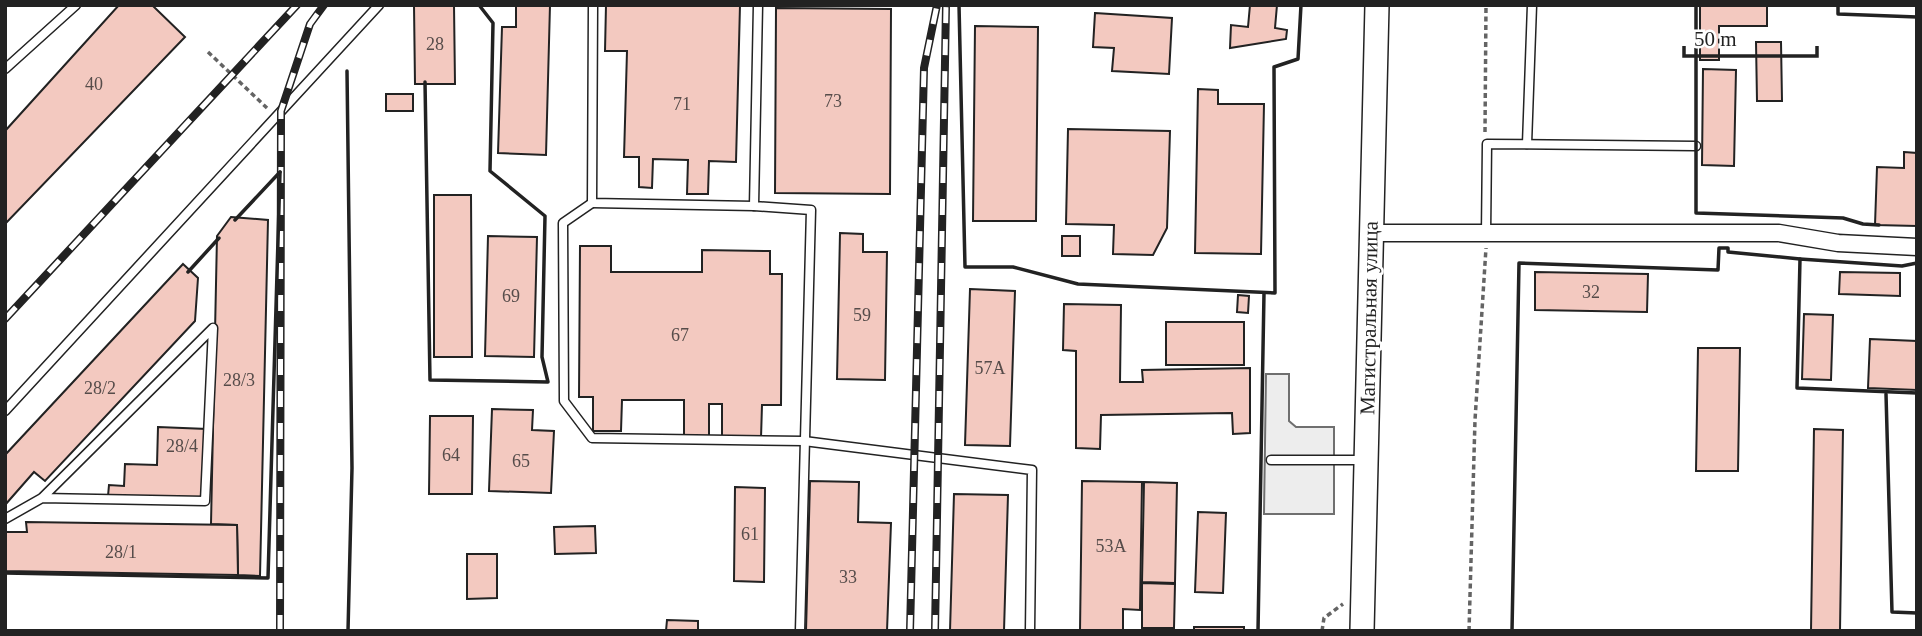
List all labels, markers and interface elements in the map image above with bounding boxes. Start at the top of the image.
scale bar [1684,14,1817,58]
text: 50 m [1694,27,1737,51]
house number: 28 [426,34,444,54]
house number: 40 [85,74,103,94]
house number: 73 [824,91,842,111]
house number: 71 [673,94,691,114]
street label: Магистральная улица [1355,220,1383,415]
house number: 32 [1582,282,1600,302]
house number: 69 [502,286,520,306]
house number: 59 [853,305,871,325]
house number: 67 [671,325,689,345]
house number: 57А [975,358,1006,378]
house number: 28/3 [223,370,255,390]
house number: 28/2 [84,378,116,398]
house number: 28/4 [166,436,198,456]
house number: 64 [442,445,460,465]
house number: 65 [512,451,530,471]
house number: 61 [741,524,759,544]
house number: 53А [1096,536,1127,556]
house number: 28/1 [105,542,137,562]
house number: 33 [839,567,857,587]

